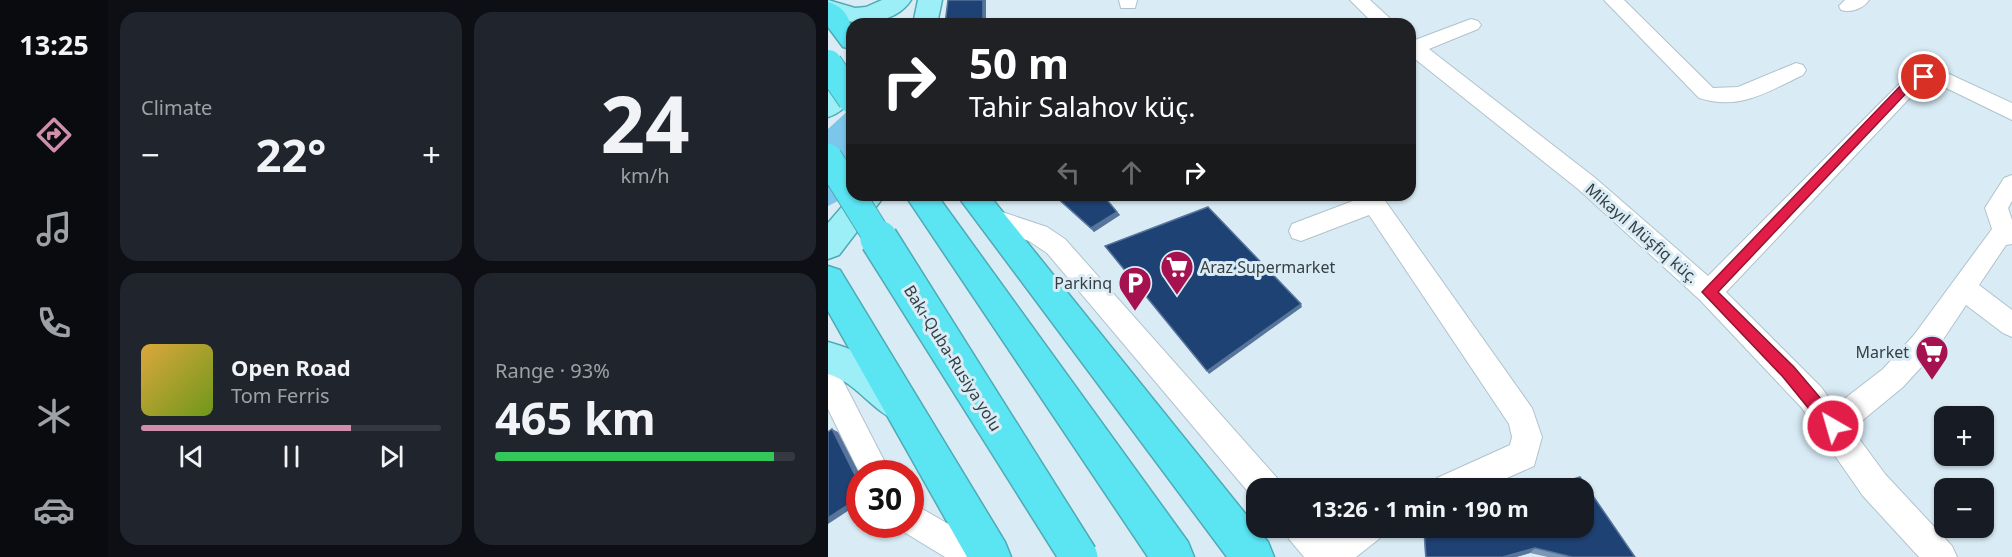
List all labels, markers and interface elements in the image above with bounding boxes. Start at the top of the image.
text: 13:25 [19,26,89,63]
text: 50 m [969,34,1069,91]
icon: right [870,42,948,120]
pin [1898,51,1949,102]
icon: arrive [1907,60,1940,93]
text: 24 [600,70,690,176]
text: Tahir Salahov küç. [969,88,1195,125]
text: Climate [141,94,212,121]
icon: directions [33,114,75,156]
text: 22° [256,124,326,185]
text: − [141,132,160,177]
text: + [422,132,441,177]
icon: left [1052,156,1085,189]
icon: ahead [1115,156,1148,189]
icon: right [1178,156,1211,189]
text: km/h [620,162,670,189]
street label: Mikayıl Müşfiq küç. [1581,178,1703,288]
icon: music [33,208,75,250]
supermarket icon: Araz Supermarket [1159,249,1195,296]
place label: Araz Supermarket [1200,256,1335,278]
parking icon: Parkinq [1117,265,1153,312]
place label: Parkinq [1054,272,1112,294]
street label: Bakı-Quba-Rusiya yolu [899,281,1007,435]
icon: phone [33,302,75,344]
supermarket icon: Market [1914,334,1950,381]
place label: Market [1856,341,1909,363]
text: Open Road [231,352,351,382]
text: Range · 93% [495,357,610,384]
text: Tom Ferris [231,382,330,409]
text: 465 km [495,387,656,448]
position arrow [1801,394,1865,458]
icon: climate [33,395,75,437]
map controls [1934,406,1994,538]
button: + [1934,406,1994,466]
icon: previous [175,440,208,473]
icon: pause [275,440,308,473]
icon: next [375,440,408,473]
speed limit sign: 30 [846,460,924,538]
button: − [1934,478,1994,538]
icon: car [33,489,75,531]
text: 13:26 · 1 min · 190 m [1311,493,1529,523]

